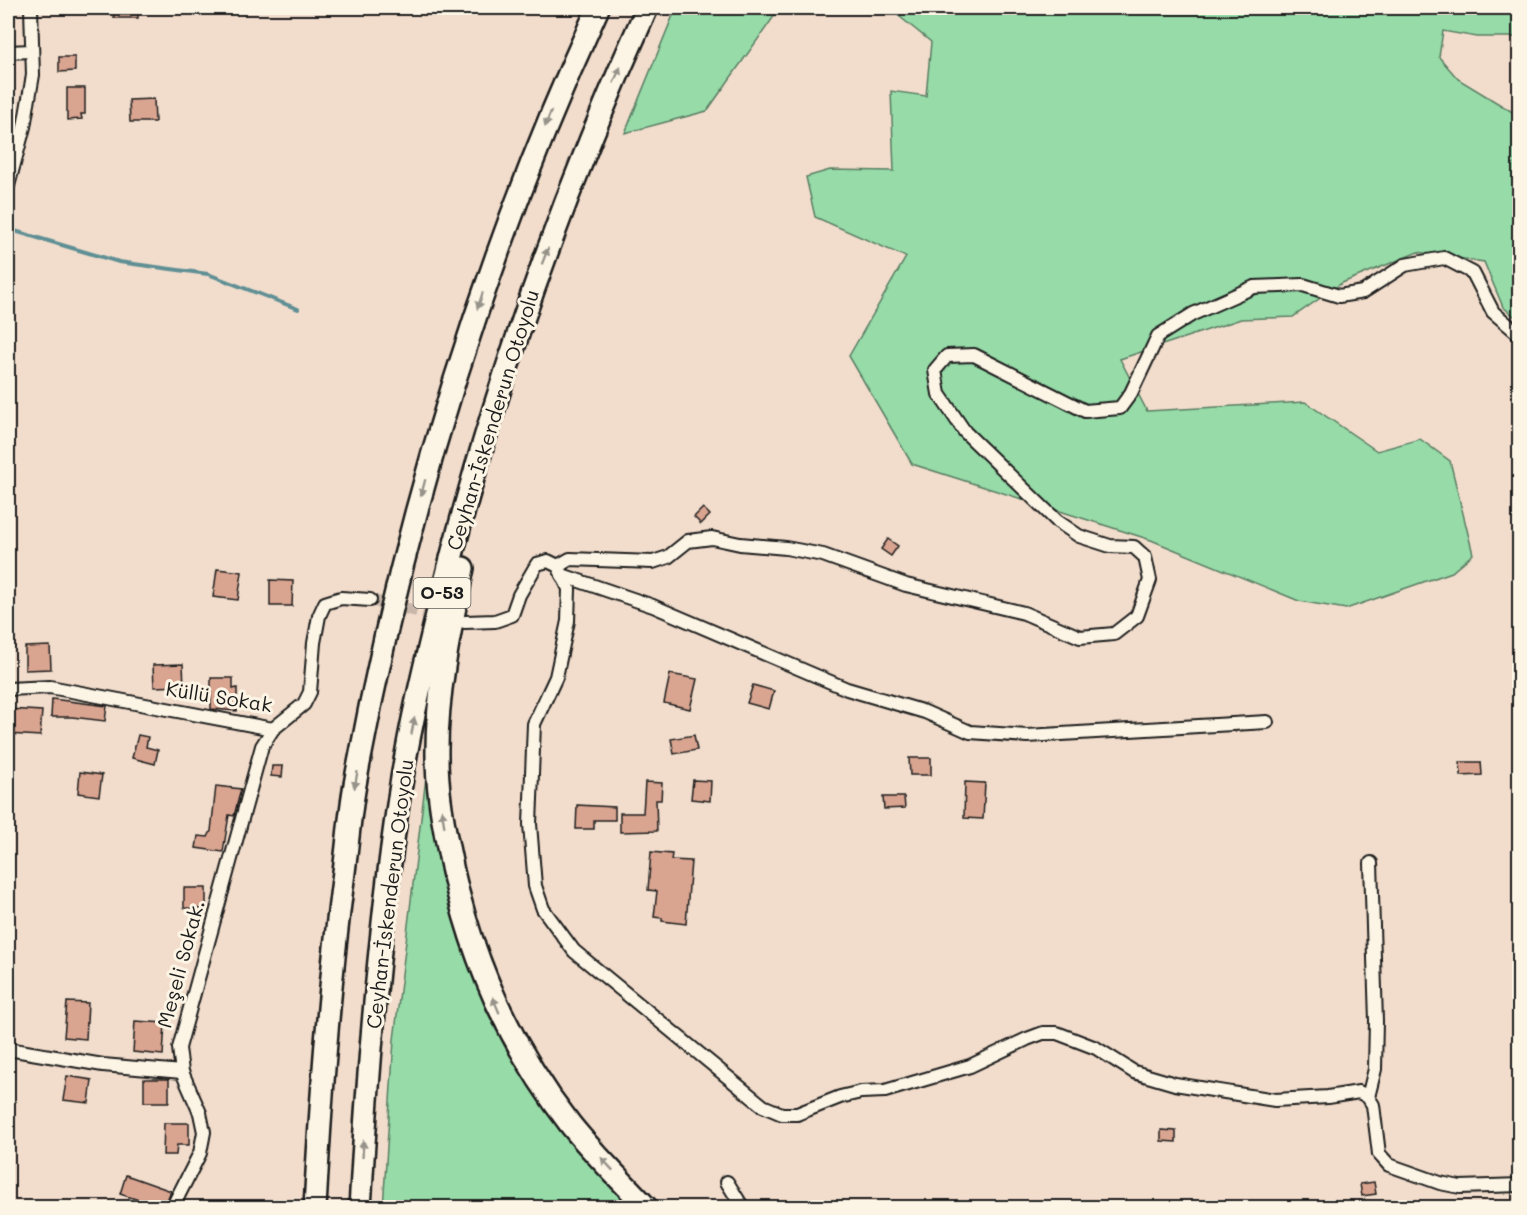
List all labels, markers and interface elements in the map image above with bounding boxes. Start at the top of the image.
one-way arrow [612,66,622,84]
one-way arrow [543,110,553,128]
one-way arrow [540,247,550,265]
street label: Ceyhan-İskenderun Otoyolu [440,286,544,553]
one-way arrow [475,292,484,310]
one-way arrow [418,479,427,497]
road number: O-53 [414,578,470,608]
street label: Küllü Sokak [164,675,274,717]
one-way arrow [409,717,418,736]
street label: Ceyhan-İskenderun Otoyolu [360,758,418,1030]
one-way arrow [351,771,360,790]
one-way arrow [438,809,447,828]
street label: Meşeli Sokak. [151,897,210,1030]
one-way arrow [491,996,500,1014]
one-way arrow [359,1140,368,1159]
one-way arrow [600,1157,614,1172]

